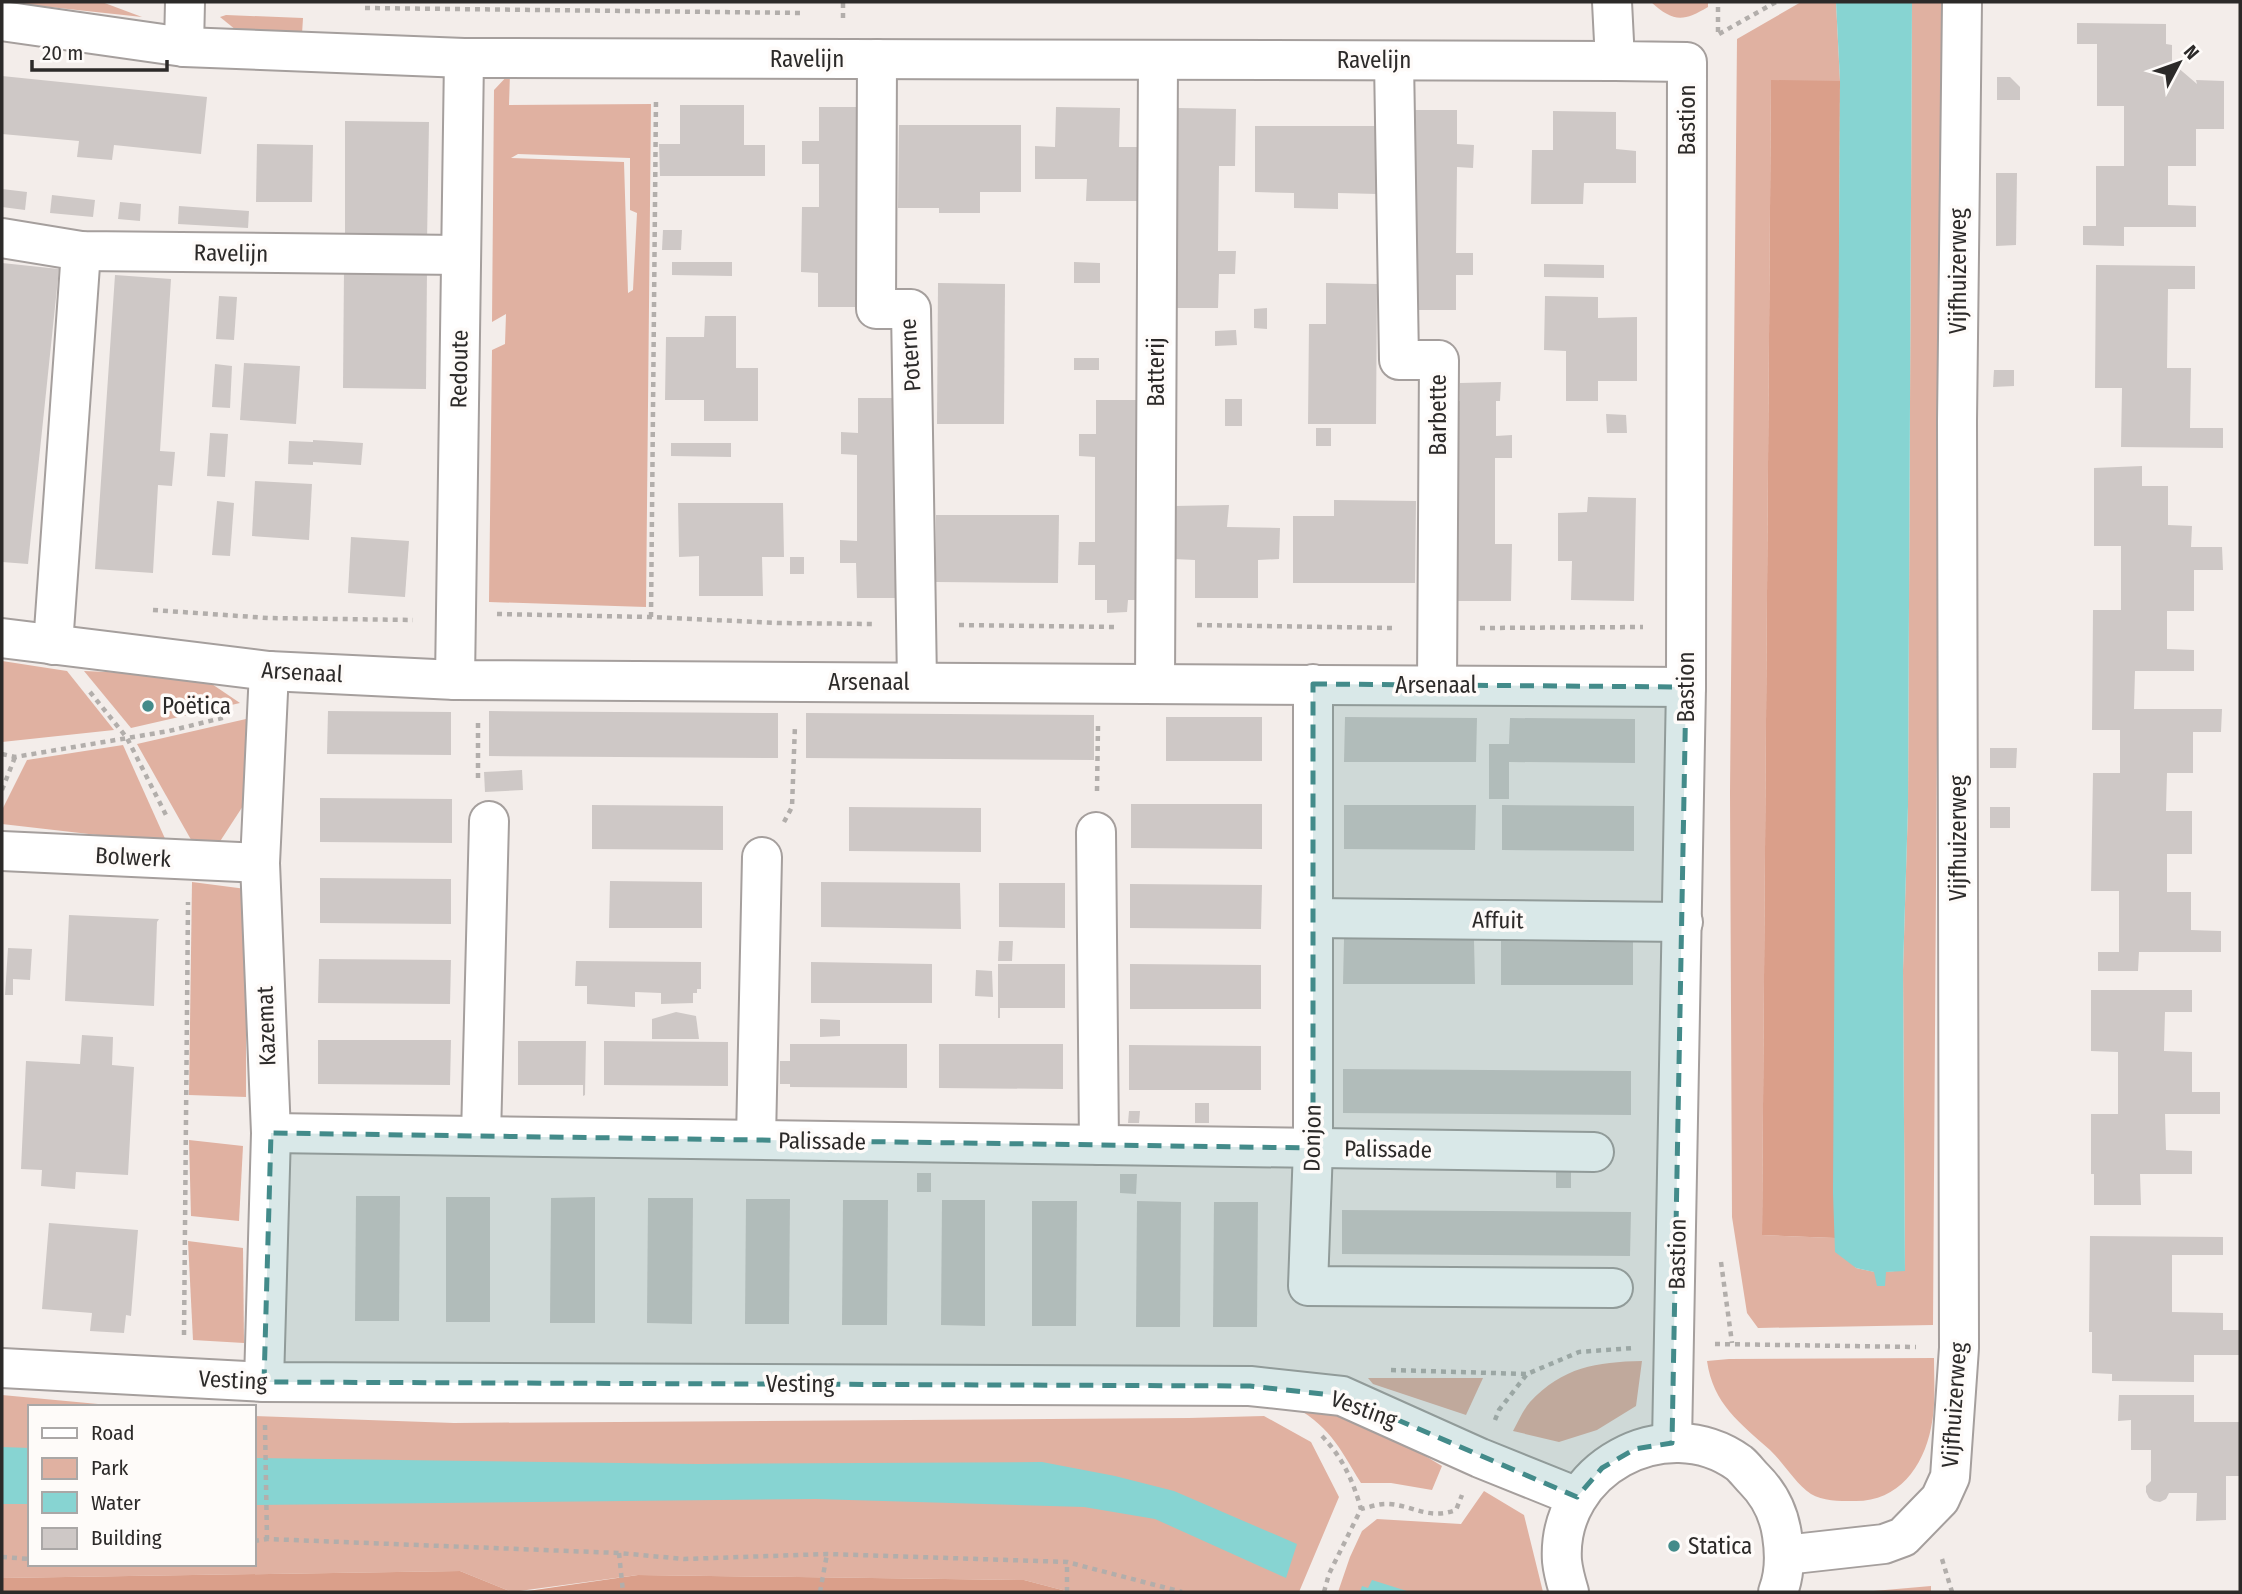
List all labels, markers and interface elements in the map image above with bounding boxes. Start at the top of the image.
scale bar [32,28,166,72]
north arrow [2144,28,2214,98]
text: 20 m [42,40,83,66]
text: N [2179,40,2204,64]
street label: Ravelijn [770,45,844,73]
street label: Ravelijn [1337,46,1411,74]
street label: Bastion [1673,84,1701,156]
street label: Vijfhuizerweg [1944,208,1972,334]
street label: Ravelijn [193,238,269,268]
street label: Poterne [893,317,927,393]
street label: Redoute [444,329,474,409]
street label: Batterij [1142,337,1170,407]
street label: Barbette [1424,374,1452,456]
street label: Bastion [1672,651,1700,723]
street label: Arsenaal [261,656,343,688]
street label: Arsenaal [828,668,910,696]
street label: Arsenaal [1395,671,1477,699]
place label: Poëtica [162,692,231,720]
marker: Poëtica [140,698,156,714]
street label: Vijfhuizerweg [1944,775,1972,901]
street label: Bolwerk [94,841,172,873]
street label: Affuit [1472,906,1524,934]
street label: Kazemat [251,985,281,1066]
street label: Donjon [1297,1104,1327,1172]
street label: Palissade [778,1126,866,1156]
street label: Palissade [1344,1134,1432,1164]
street label: Bastion [1662,1218,1692,1290]
street label: Vijfhuizerweg [1936,1341,1972,1469]
street label: Vesting [198,1364,268,1396]
street label: Vesting [766,1370,834,1398]
street label: Vesting [1327,1384,1401,1434]
legend [28,1405,256,1566]
text: Road [91,1420,135,1446]
text: Park [91,1455,129,1481]
text: Water [91,1490,141,1516]
text: Building [91,1525,162,1551]
place label: Statica [1688,1532,1752,1560]
marker: Statica [1666,1538,1682,1554]

